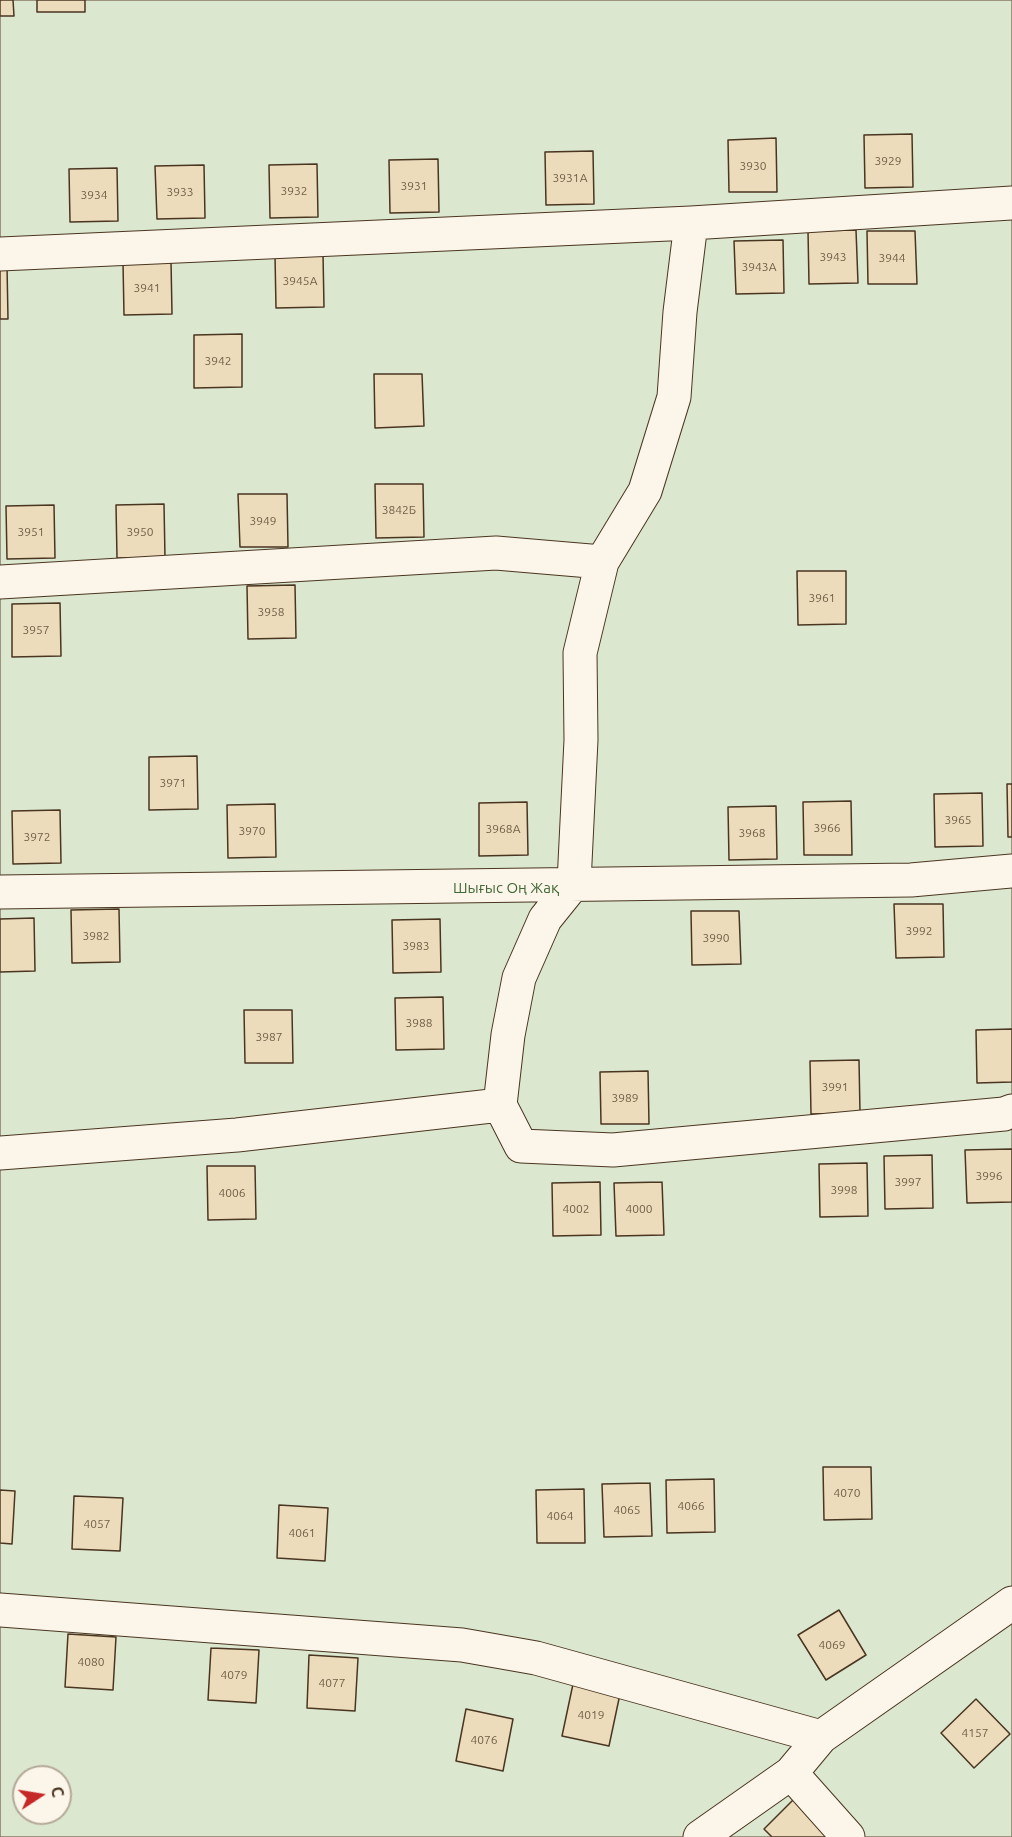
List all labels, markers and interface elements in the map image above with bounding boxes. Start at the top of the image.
house number: 3929 [874,154,902,168]
house number: 3930 [739,159,767,173]
house number: 3931А [553,171,587,185]
house number: 3931 [400,179,428,193]
house number: 3932 [280,184,308,198]
house number: 3933 [166,185,194,199]
house number: 3934 [80,188,108,202]
house number: 3943 [819,250,847,264]
house number: 3944 [878,251,906,265]
house number: 3943А [742,260,776,274]
house number: 3945А [283,274,317,288]
house number: 3941 [133,281,161,295]
house number: 3942 [204,354,232,368]
house number: 3842Б [382,503,416,517]
house number: 3949 [249,514,277,528]
house number: 3951 [17,525,45,539]
house number: 3950 [126,525,154,539]
house number: 3961 [808,591,836,605]
house number: 3958 [257,605,285,619]
house number: 3957 [22,623,50,637]
house number: 3971 [159,776,187,790]
house number: 3965 [944,813,972,827]
house number: 3966 [813,821,841,835]
house number: 3968А [486,822,520,836]
house number: 3970 [238,824,266,838]
house number: 3968 [738,826,766,840]
house number: 3972 [23,830,51,844]
park label: Шығыс Оң Жақ [453,879,559,897]
house number: 3992 [905,924,933,938]
house number: 3982 [82,929,110,943]
house number: 3990 [702,931,730,945]
house number: 3983 [402,939,430,953]
house number: 3988 [405,1016,433,1030]
house number: 3987 [255,1030,283,1044]
house number: 3991 [821,1080,849,1094]
house number: 3989 [611,1091,639,1105]
house number: 3996 [975,1169,1003,1183]
house number: 3997 [894,1175,922,1189]
house number: 3998 [830,1183,858,1197]
house number: 4006 [218,1186,246,1200]
house number: 4002 [562,1202,590,1216]
house number: 4000 [625,1202,653,1216]
house number: 4070 [833,1486,861,1500]
house number: 4066 [677,1499,705,1513]
house number: 4065 [613,1503,641,1517]
house number: 4064 [546,1509,574,1523]
house number: 4057 [83,1517,111,1531]
house number: 4061 [288,1526,316,1540]
house number: 4069 [818,1638,846,1652]
house number: 4080 [77,1655,105,1669]
house number: 4079 [220,1668,248,1682]
house number: 4077 [318,1676,346,1690]
house number: 4019 [577,1708,605,1722]
house number: 4157 [961,1726,989,1740]
house number: 4076 [470,1733,498,1747]
north arrow [12,1765,72,1825]
text: С [48,1785,68,1799]

